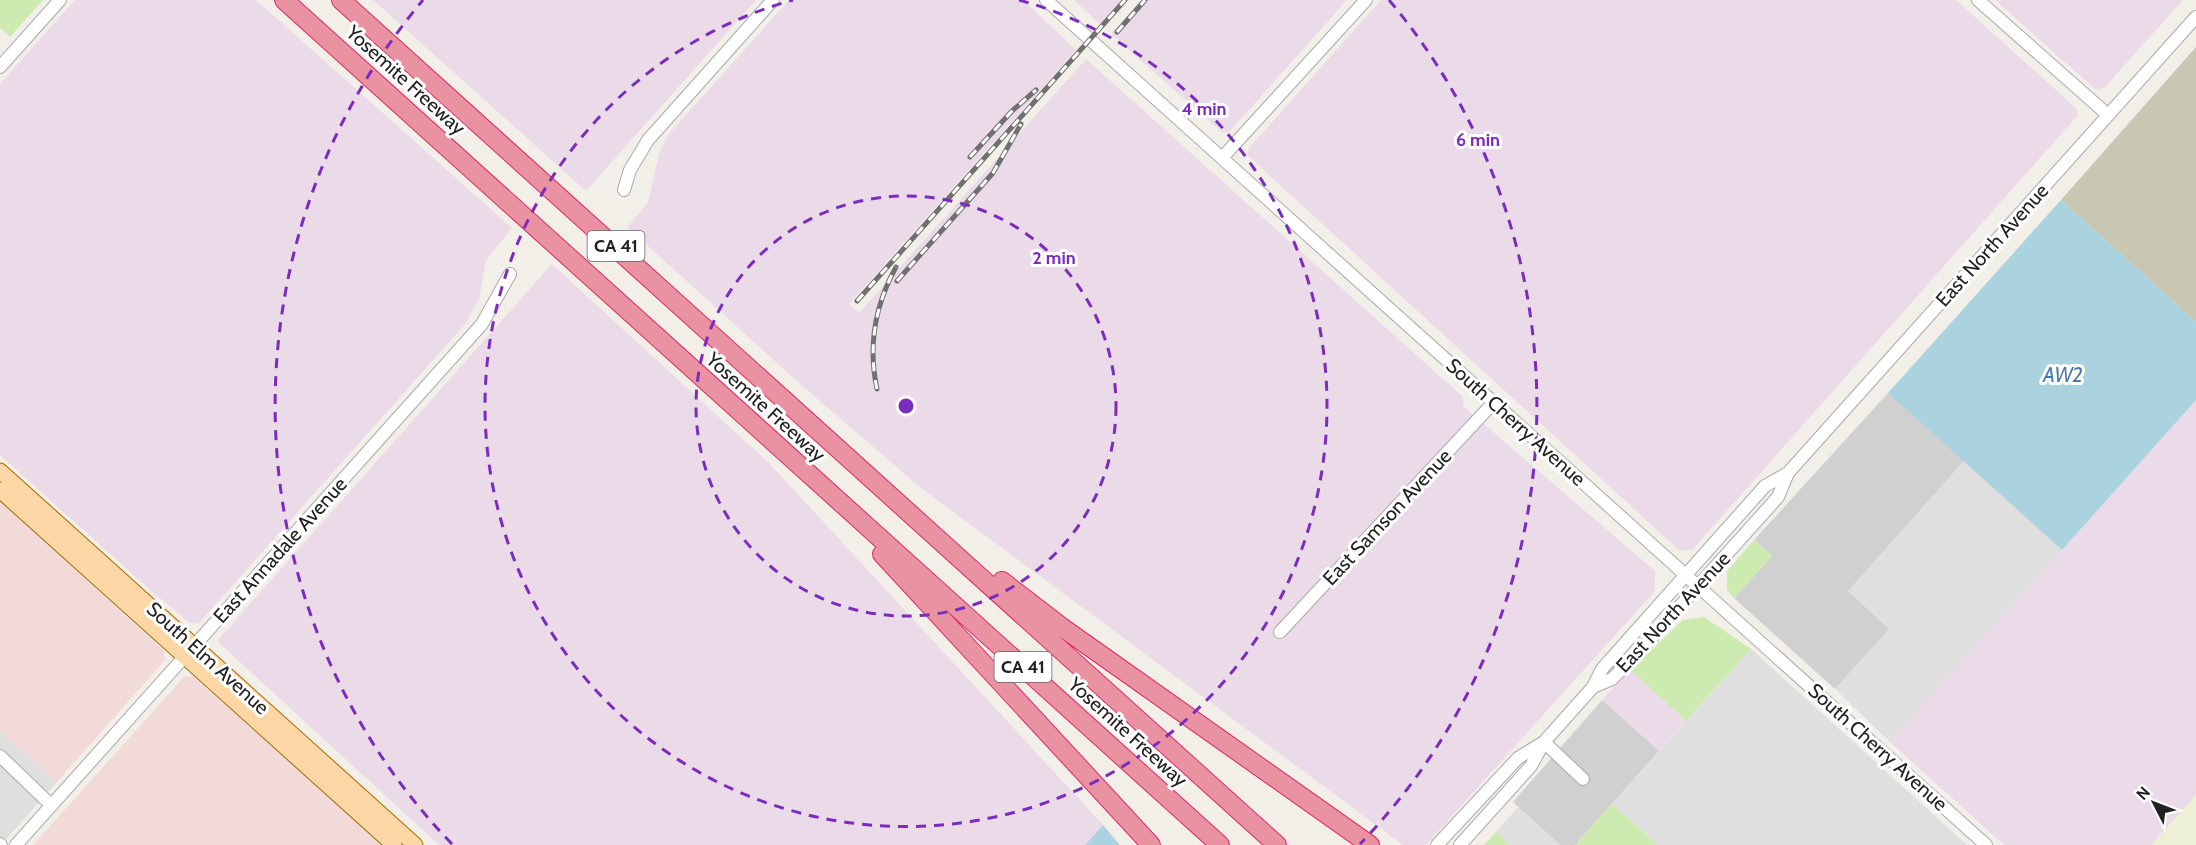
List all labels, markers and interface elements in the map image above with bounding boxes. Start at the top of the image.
street label: Yosemite Freeway [341,20,471,140]
text: 4 min [1181,98,1227,120]
text: 6 min [1456,129,1500,151]
street label: East North Avenue [1931,179,2053,311]
road number: CA 41 [588,231,644,261]
text: 2 min [1032,247,1076,269]
street label: Yosemite Freeway [701,347,831,467]
street label: South Cherry Avenue [1441,353,1591,491]
water label: AW2 [2042,362,2083,387]
centre of rings [896,396,916,416]
street label: East Samson Avenue [1318,444,1456,590]
street label: East Annadale Avenue [208,472,352,628]
street label: East North Avenue [1611,546,1735,678]
street label: South Elm Avenue [142,597,274,719]
road number: CA 41 [994,652,1052,682]
street label: Yosemite Freeway [1063,672,1193,792]
street label: South Cherry Avenue [1803,678,1953,816]
north arrow [2124,773,2184,833]
text: N [2132,783,2154,804]

